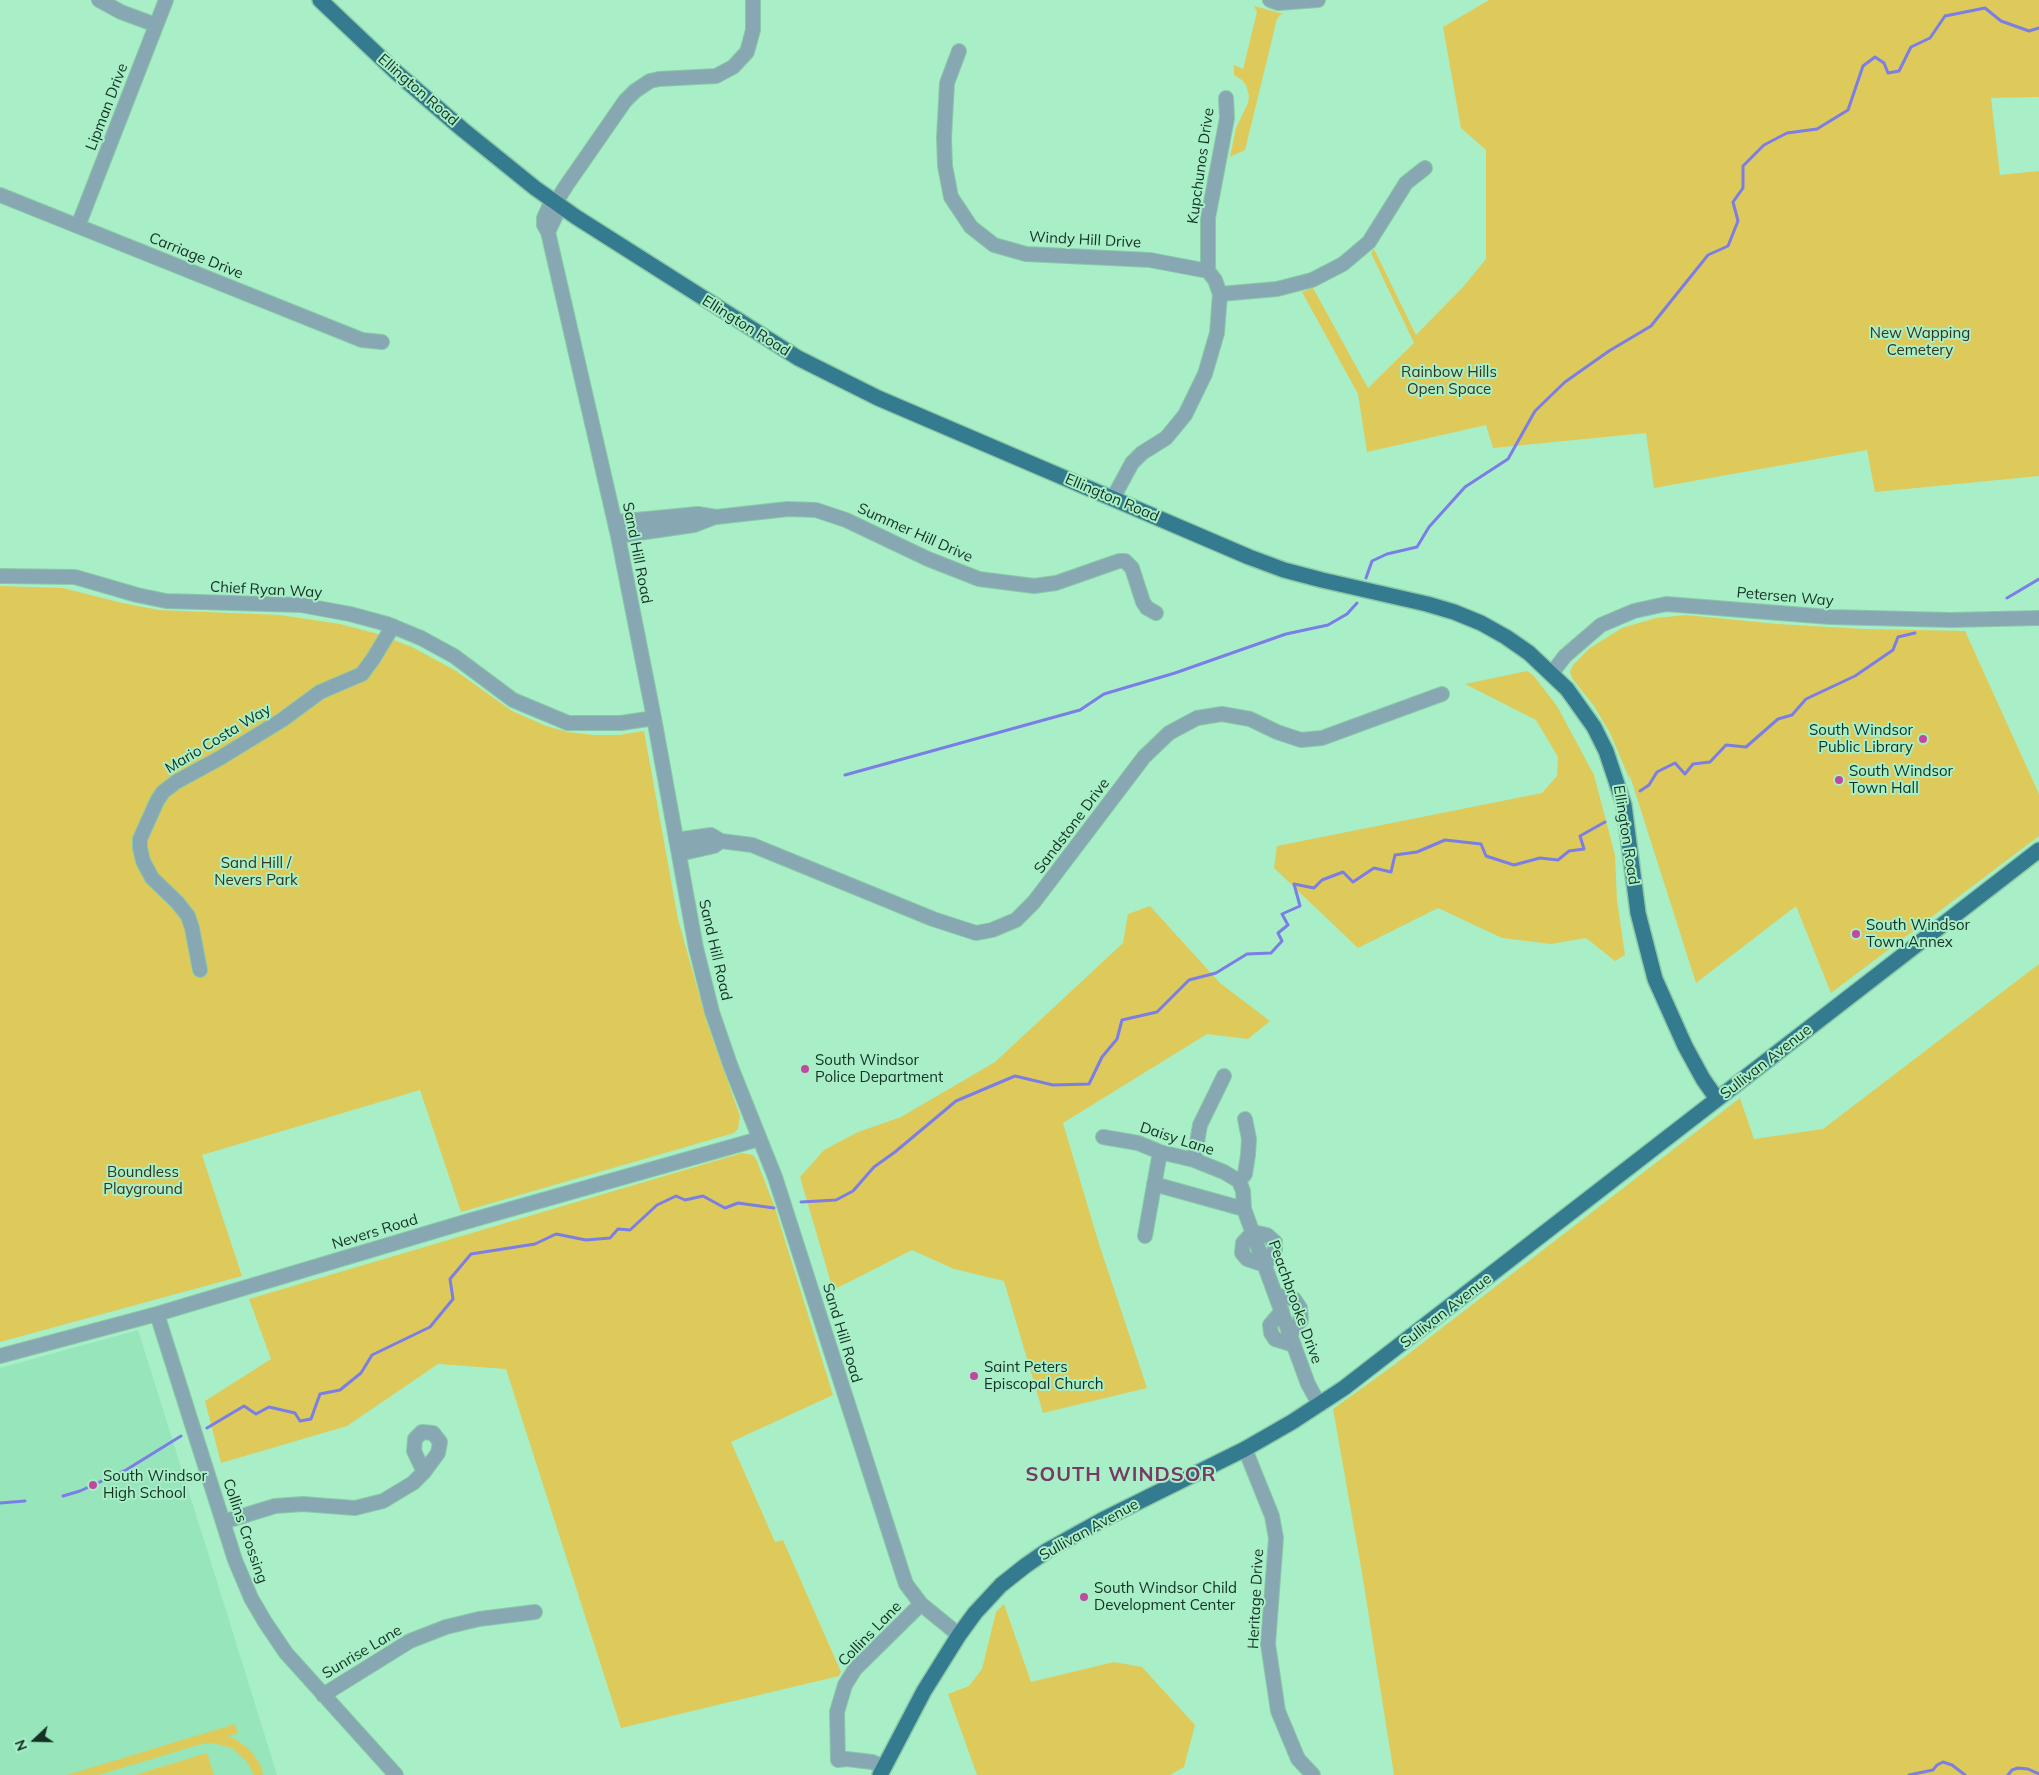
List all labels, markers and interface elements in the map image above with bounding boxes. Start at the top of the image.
street label: Ellington Road [374,50,462,130]
street label: Lipman Drive [82,61,132,153]
street label: Kupchunos Drive [1184,107,1218,225]
street label: Windy Hill Drive [1028,228,1142,252]
street label: Carriage Drive [146,229,246,283]
street label: Ellington Road [699,292,793,360]
park label: New Wapping Cemetery [1870,324,1970,359]
park label: Rainbow Hills Open Space [1401,363,1497,398]
street label: Ellington Road [1062,470,1162,526]
street label: Summer Hill Drive [855,500,975,566]
street label: Sand Hill Road [618,501,656,605]
street label: Chief Ryan Way [209,578,323,602]
street label: Petersen Way [1736,584,1834,610]
street label: Mario Costa Way [162,700,274,778]
place label: South Windsor Public Library [1809,721,1913,756]
marker: South Windsor Public Library [1917,733,1929,745]
place label: South Windsor Town Hall [1849,762,1953,797]
marker: South Windsor Town Hall [1833,774,1845,786]
street label: Sandstone Drive [1030,775,1114,877]
street label: Ellington Road [1609,784,1643,886]
park label: Sand Hill / Nevers Park [214,854,298,889]
street label: Sand Hill Road [695,898,735,1002]
place label: South Windsor Town Annex [1866,916,1970,951]
marker: South Windsor Town Annex [1850,928,1862,940]
street label: Sullivan Avenue [1717,1021,1815,1103]
place label: South Windsor Police Department [815,1051,943,1086]
marker: South Windsor Police Department [799,1063,811,1075]
street label: Daisy Lane [1138,1119,1216,1159]
park label: Boundless Playground [103,1163,183,1198]
street label: Nevers Road [330,1210,420,1254]
street label: Peachbrooke Drive [1264,1238,1326,1366]
street label: Sullivan Avenue [1397,1270,1495,1352]
street label: Sand Hill Road [818,1281,866,1385]
place label: Saint Peters Episcopal Church [984,1358,1103,1393]
marker: Saint Peters Episcopal Church [968,1370,980,1382]
district label: SOUTH WINDSOR [1024,1463,1218,1487]
place label: South Windsor High School [103,1467,207,1502]
street label: Collins Crossing [219,1476,271,1586]
marker: South Windsor High School [87,1479,99,1491]
street label: Sullivan Avenue [1036,1495,1142,1565]
street label: Heritage Drive [1244,1548,1268,1650]
place label: South Windsor Child Development Center [1094,1579,1237,1614]
marker: South Windsor Child Development Center [1078,1591,1090,1603]
street label: Collins Lane [835,1598,905,1670]
street label: Sunrise Lane [319,1621,405,1683]
north arrow [10,1715,60,1765]
text: N [11,1737,31,1754]

